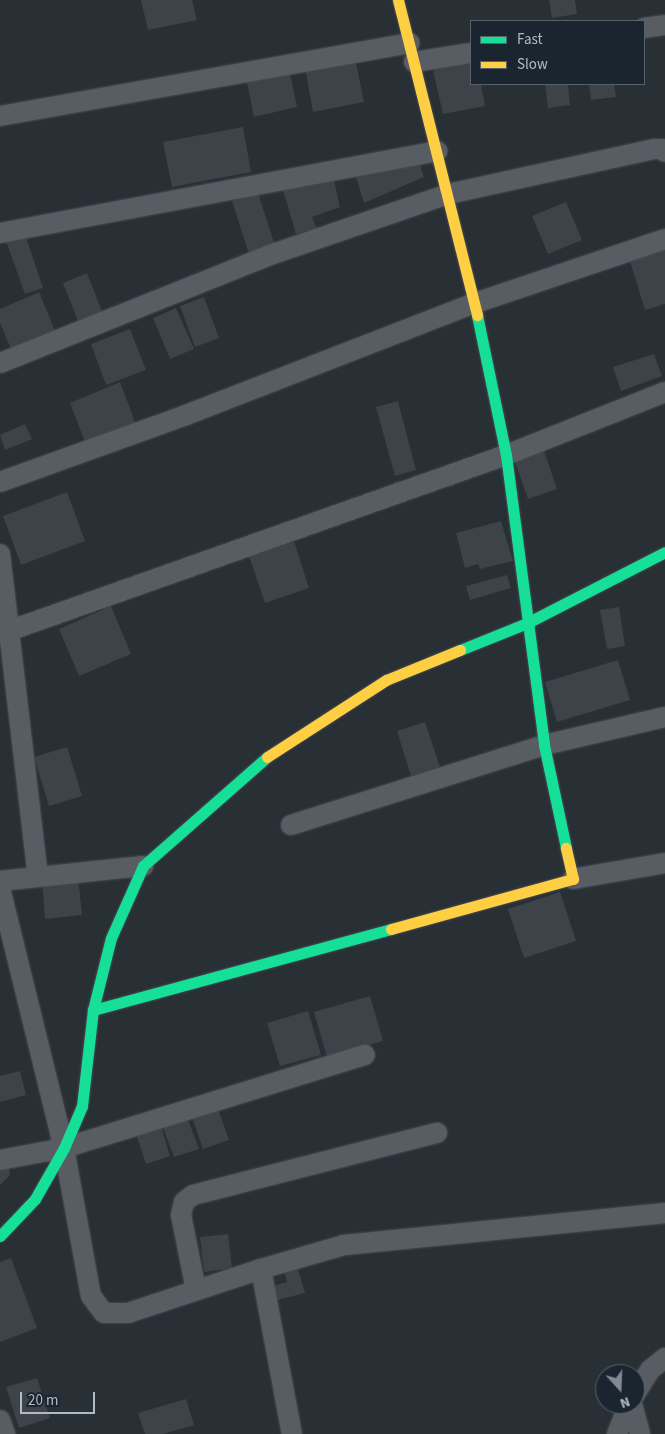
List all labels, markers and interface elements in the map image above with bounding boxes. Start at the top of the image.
legend [470,20,645,85]
text: Fast [517,29,543,50]
text: Slow [517,54,548,75]
north arrow [595,1364,645,1414]
scale bar [22,1382,98,1414]
text: 20 m [28,1390,58,1411]
text: N [617,1391,633,1413]

